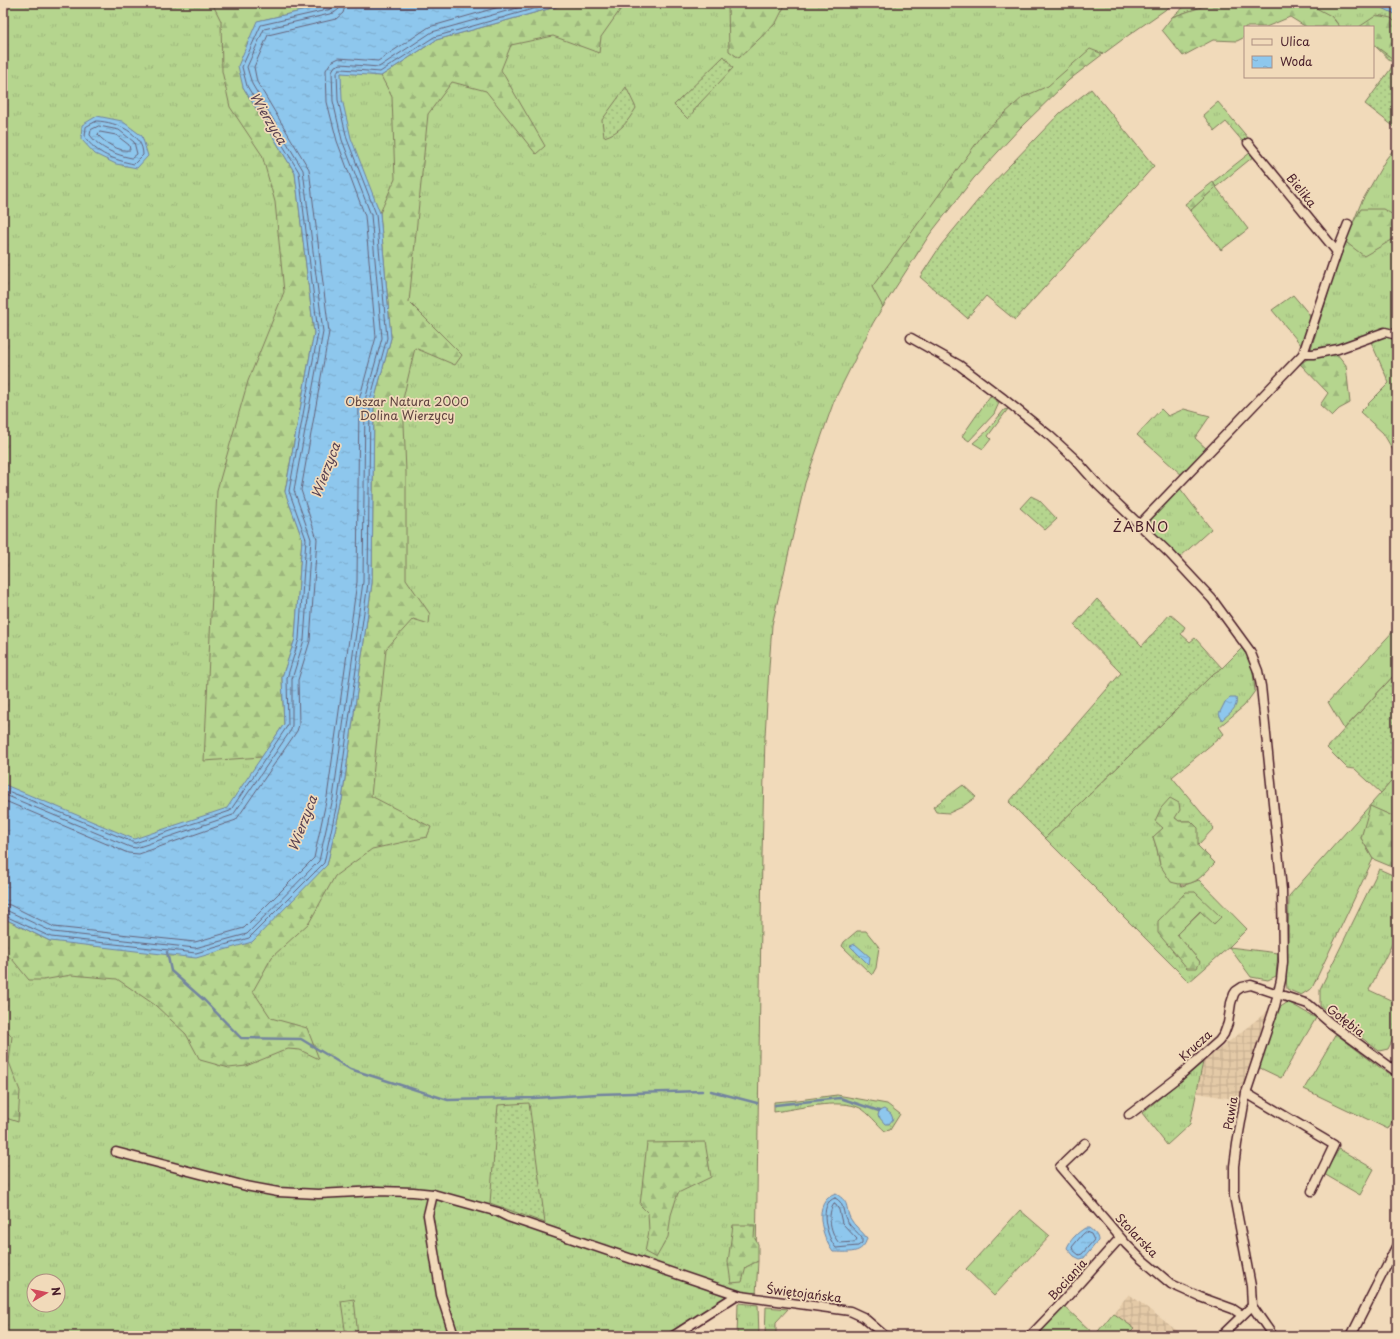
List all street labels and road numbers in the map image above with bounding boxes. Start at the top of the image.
street label: Bielika [1283,169,1322,211]
street label: Gołębia [1323,999,1369,1041]
street label: Krucza [1175,1025,1216,1065]
street label: Pawia [1218,1094,1242,1131]
street label: Stolarska [1111,1209,1163,1261]
street label: Bociania [1043,1254,1091,1304]
street label: Świętojańska [765,1279,843,1307]

